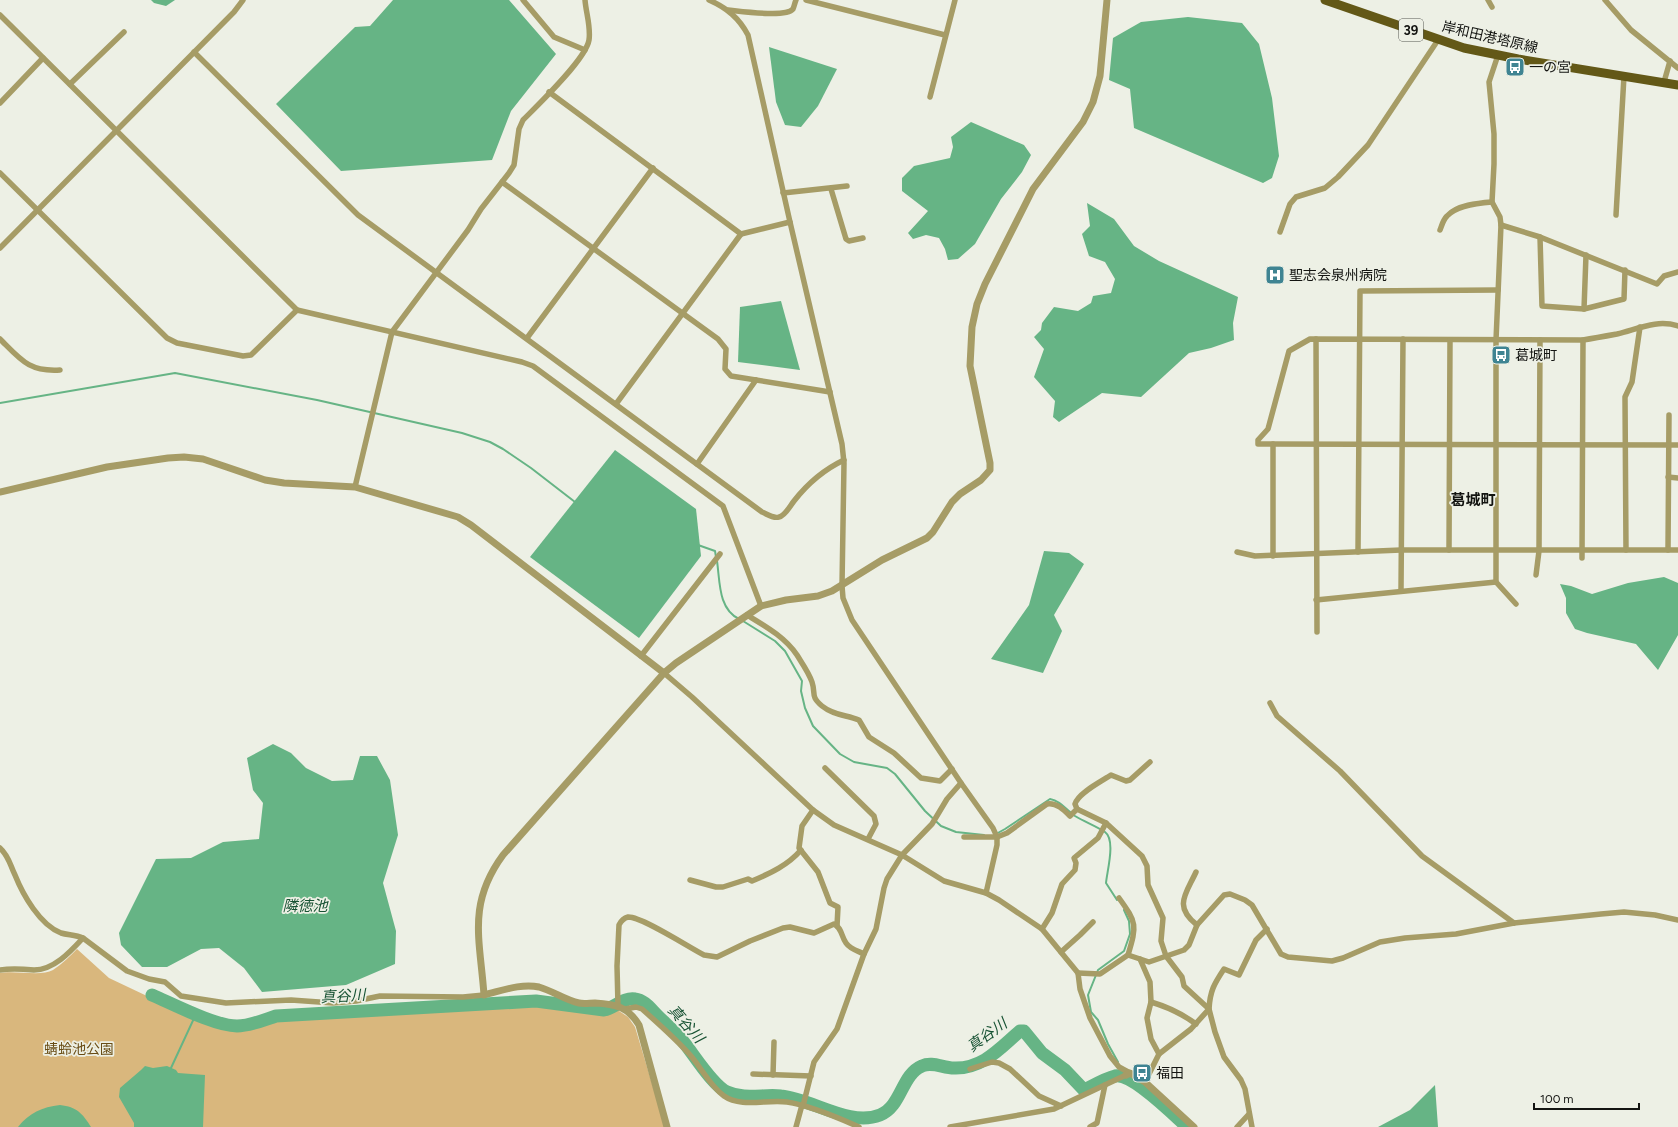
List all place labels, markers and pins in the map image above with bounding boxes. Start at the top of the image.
bus stop icon: 一の宮 [1504,56,1526,78]
place label: 一の宮 [1529,59,1571,76]
hospital icon: 聖志会泉州病院 [1264,264,1286,286]
place label: 聖志会泉州病院 [1289,267,1387,284]
bus stop icon: 葛城町 [1490,344,1512,366]
place label: 葛城町 [1515,347,1557,364]
bus stop icon: 福田 [1131,1062,1153,1084]
place label: 福田 [1156,1065,1184,1082]

